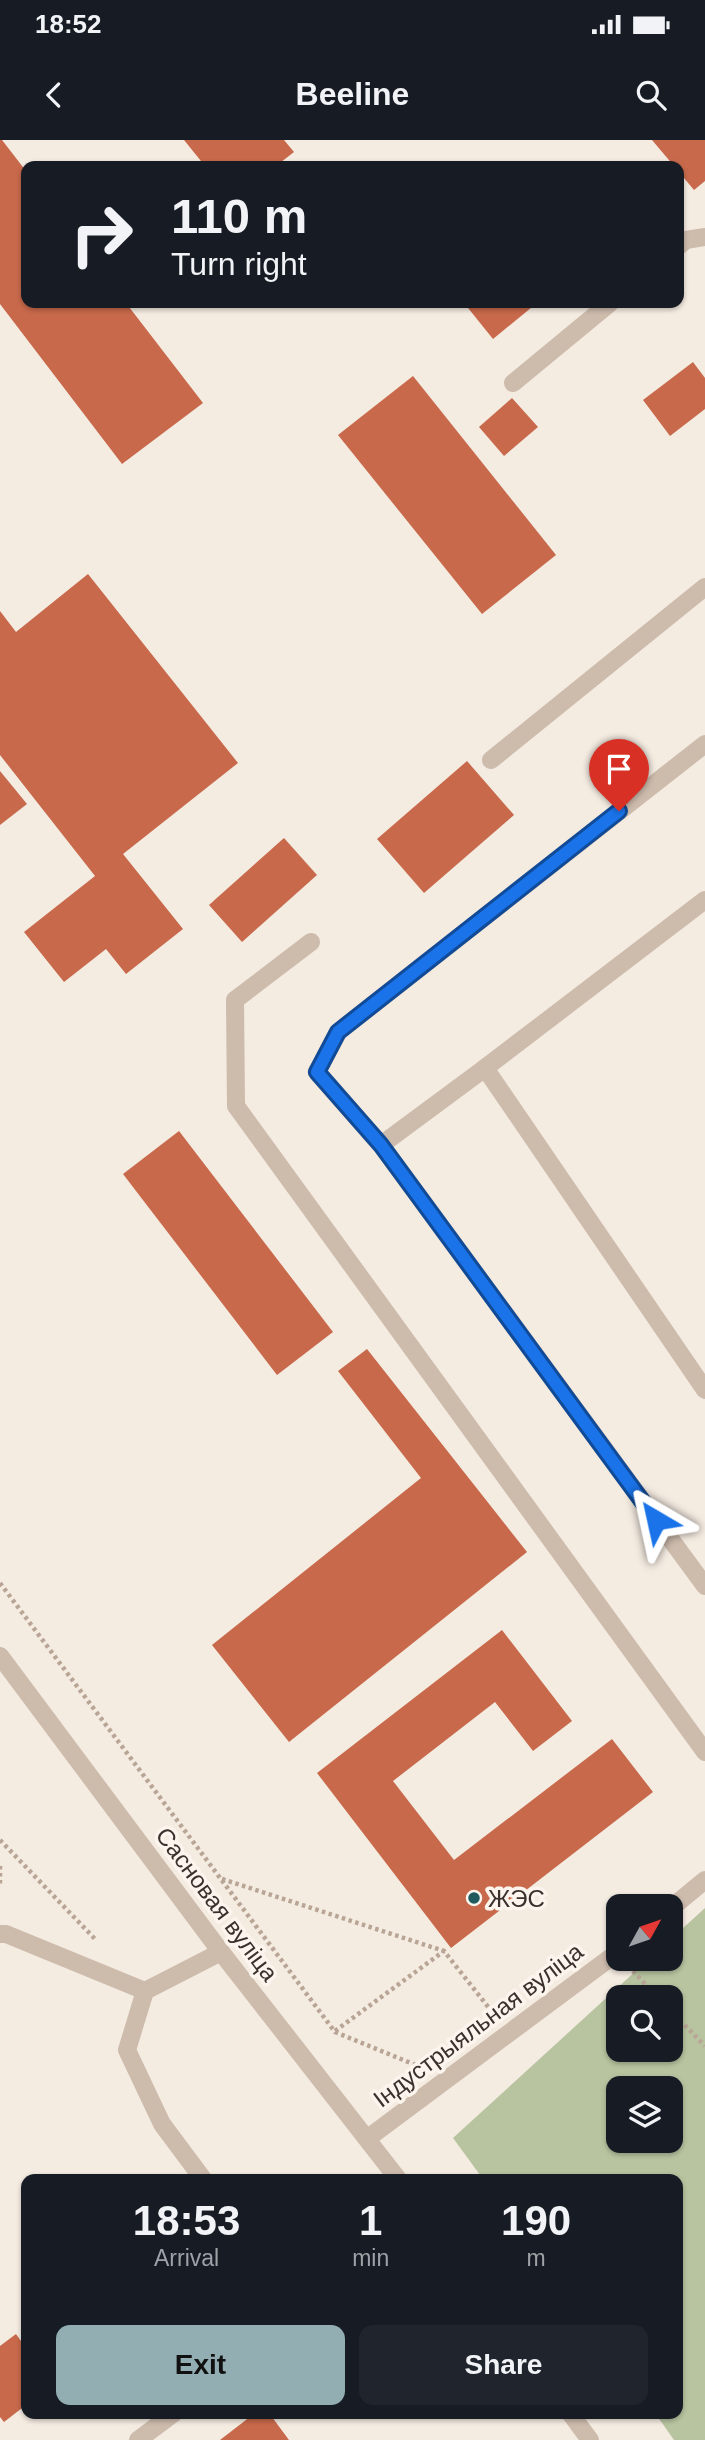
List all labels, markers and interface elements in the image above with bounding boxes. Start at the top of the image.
text: 18:52 [35,9,102,39]
icon: back [35,76,73,114]
text: Beeline [296,76,409,112]
icon: search [632,76,670,114]
icon: right [56,189,147,280]
text: 110 m [171,189,307,243]
text: Turn right [171,246,307,282]
pin [589,739,649,811]
icon: arrive [600,750,638,788]
position arrow [619,1483,693,1557]
street label: Сасновая вуліца [150,1822,284,1987]
place label: ЖЭС [488,1885,545,1912]
marker: ЖЭС [466,1890,482,1906]
north arrow [606,1894,682,1970]
map controls [606,1894,683,2153]
street label: Індустрыяльная вуліца [368,1937,589,2113]
button: search [606,1985,683,2062]
button: layers [606,2076,683,2153]
text: 18:53 [133,2197,240,2244]
text: 1 [359,2197,382,2244]
text: 190 [501,2197,571,2244]
text: Arrival [154,2245,219,2271]
text: min [352,2245,389,2271]
text: m [527,2245,546,2271]
button: Exit [56,2325,345,2405]
button: Share [359,2325,648,2405]

